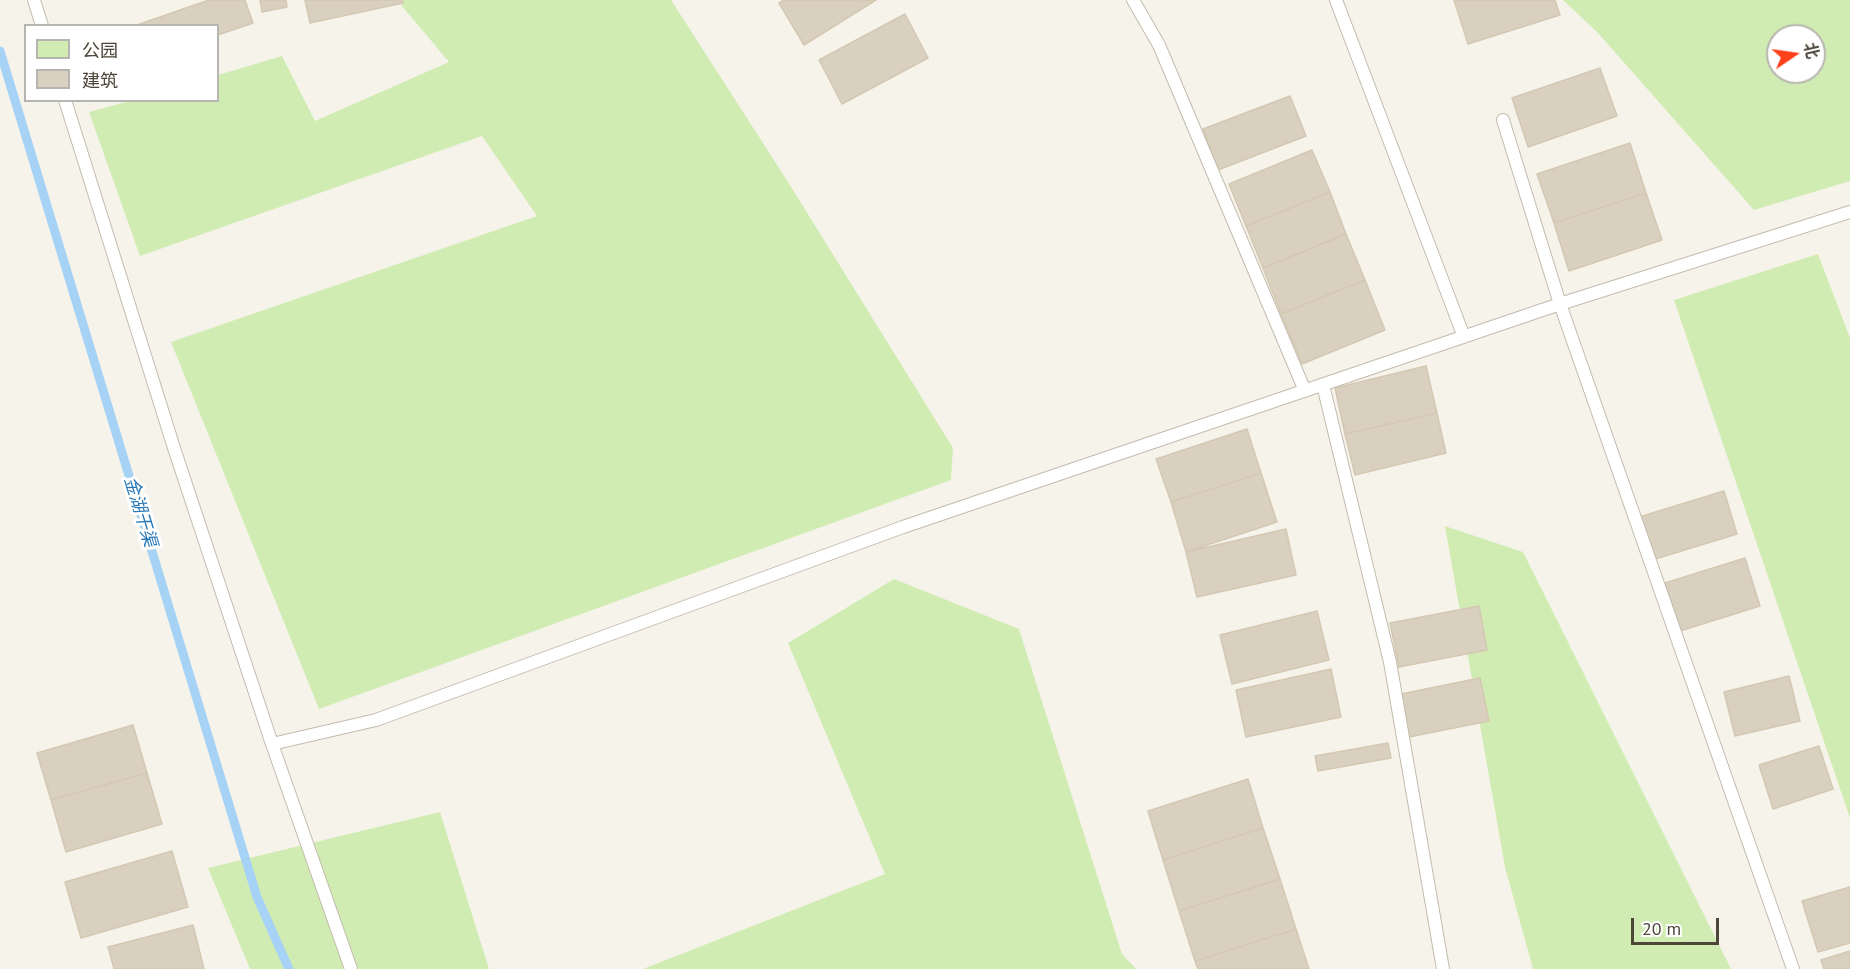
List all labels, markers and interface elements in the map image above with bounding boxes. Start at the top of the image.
legend [24,24,219,102]
north arrow [1766,24,1826,84]
text: 公园 [82,39,118,62]
text: 北 [1800,40,1823,60]
text: 建筑 [82,69,118,92]
water label: 金湖干渠 [119,474,161,550]
scale bar [1634,906,1722,944]
text: 20 m [1642,917,1681,940]

